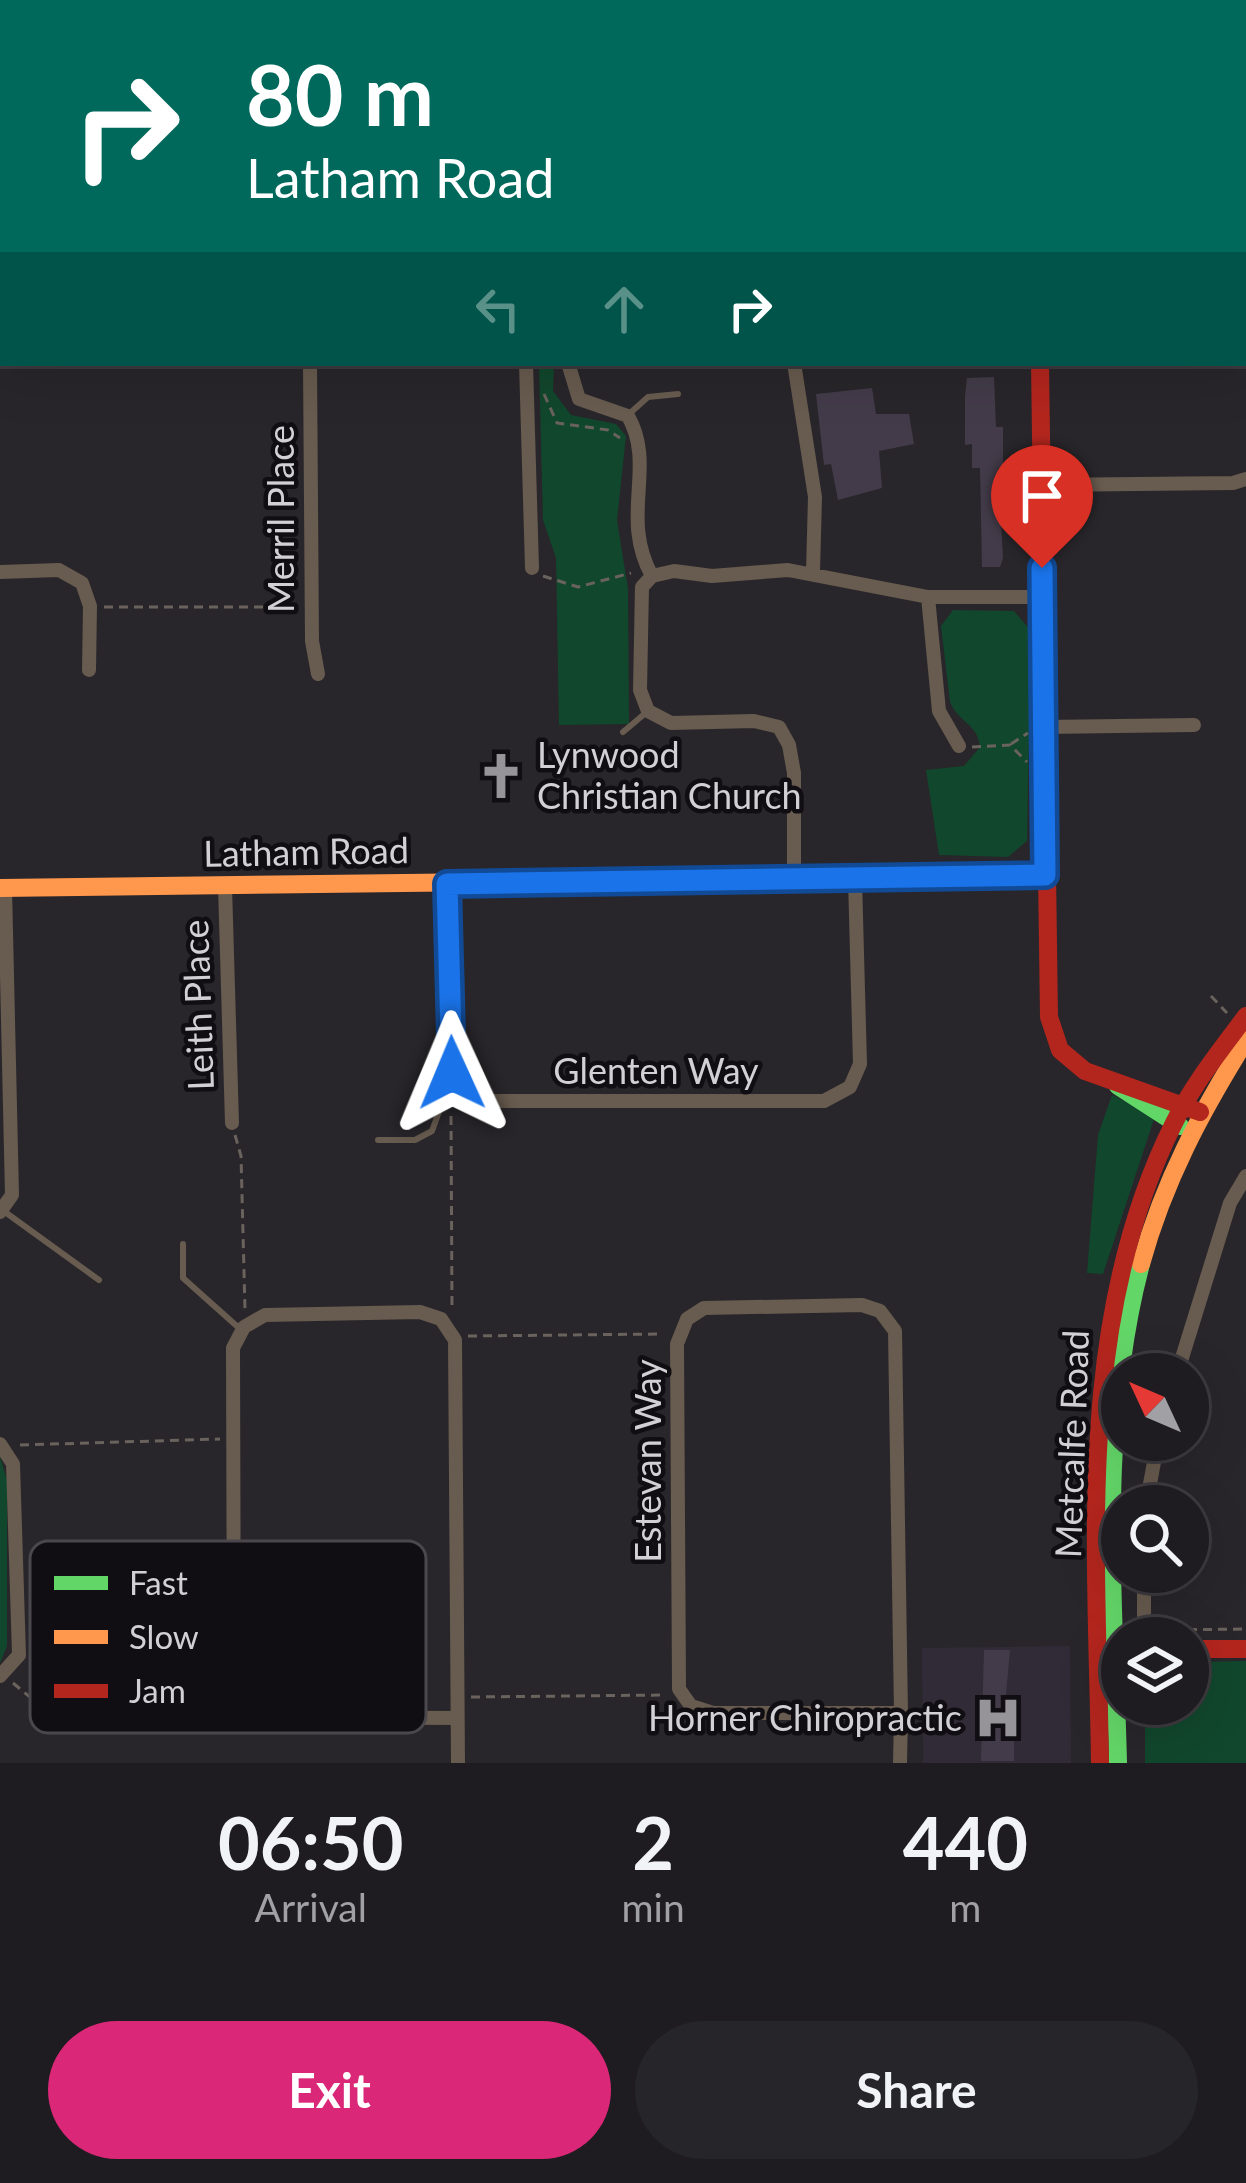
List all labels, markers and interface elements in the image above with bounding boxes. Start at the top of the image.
text: 80 m [246,43,434,144]
icon: right [48,48,204,204]
text: Latham Road [246,145,555,210]
icon: left [465,276,531,342]
icon: ahead [591,276,657,342]
icon: right [717,276,783,342]
street label: Merril Place [258,425,302,613]
pin [991,445,1093,568]
icon: arrive [1009,463,1075,529]
place label: Lynwood Christian Church [537,732,802,817]
church icon: Lynwood Christian Church [476,751,526,801]
street label: Latham Road [203,827,409,875]
street label: Leith Place [172,919,222,1091]
position arrow [389,1010,515,1136]
street label: Glenten Way [553,1048,759,1092]
street label: Metcalfe Road [1045,1329,1097,1559]
north arrow [1101,1353,1209,1461]
map controls [1101,1353,1209,1725]
street label: Estevan Way [625,1359,669,1563]
button: search [1101,1485,1209,1593]
legend [30,1541,426,1733]
text: Fast [129,1562,188,1602]
text: Slow [129,1616,199,1656]
button: layers [1101,1617,1209,1725]
text: Jam [129,1670,186,1710]
hospital icon: Horner Chiropractic [973,1693,1023,1743]
place label: Horner Chiropractic [648,1695,962,1739]
text: 06:50 [218,1799,404,1885]
text: 2 [632,1799,674,1885]
text: 440 [903,1799,1028,1885]
text: Arrival [255,1884,367,1930]
text: min [622,1884,685,1930]
text: m [949,1884,981,1930]
button: Exit [48,2021,611,2159]
button: Share [635,2021,1198,2159]

